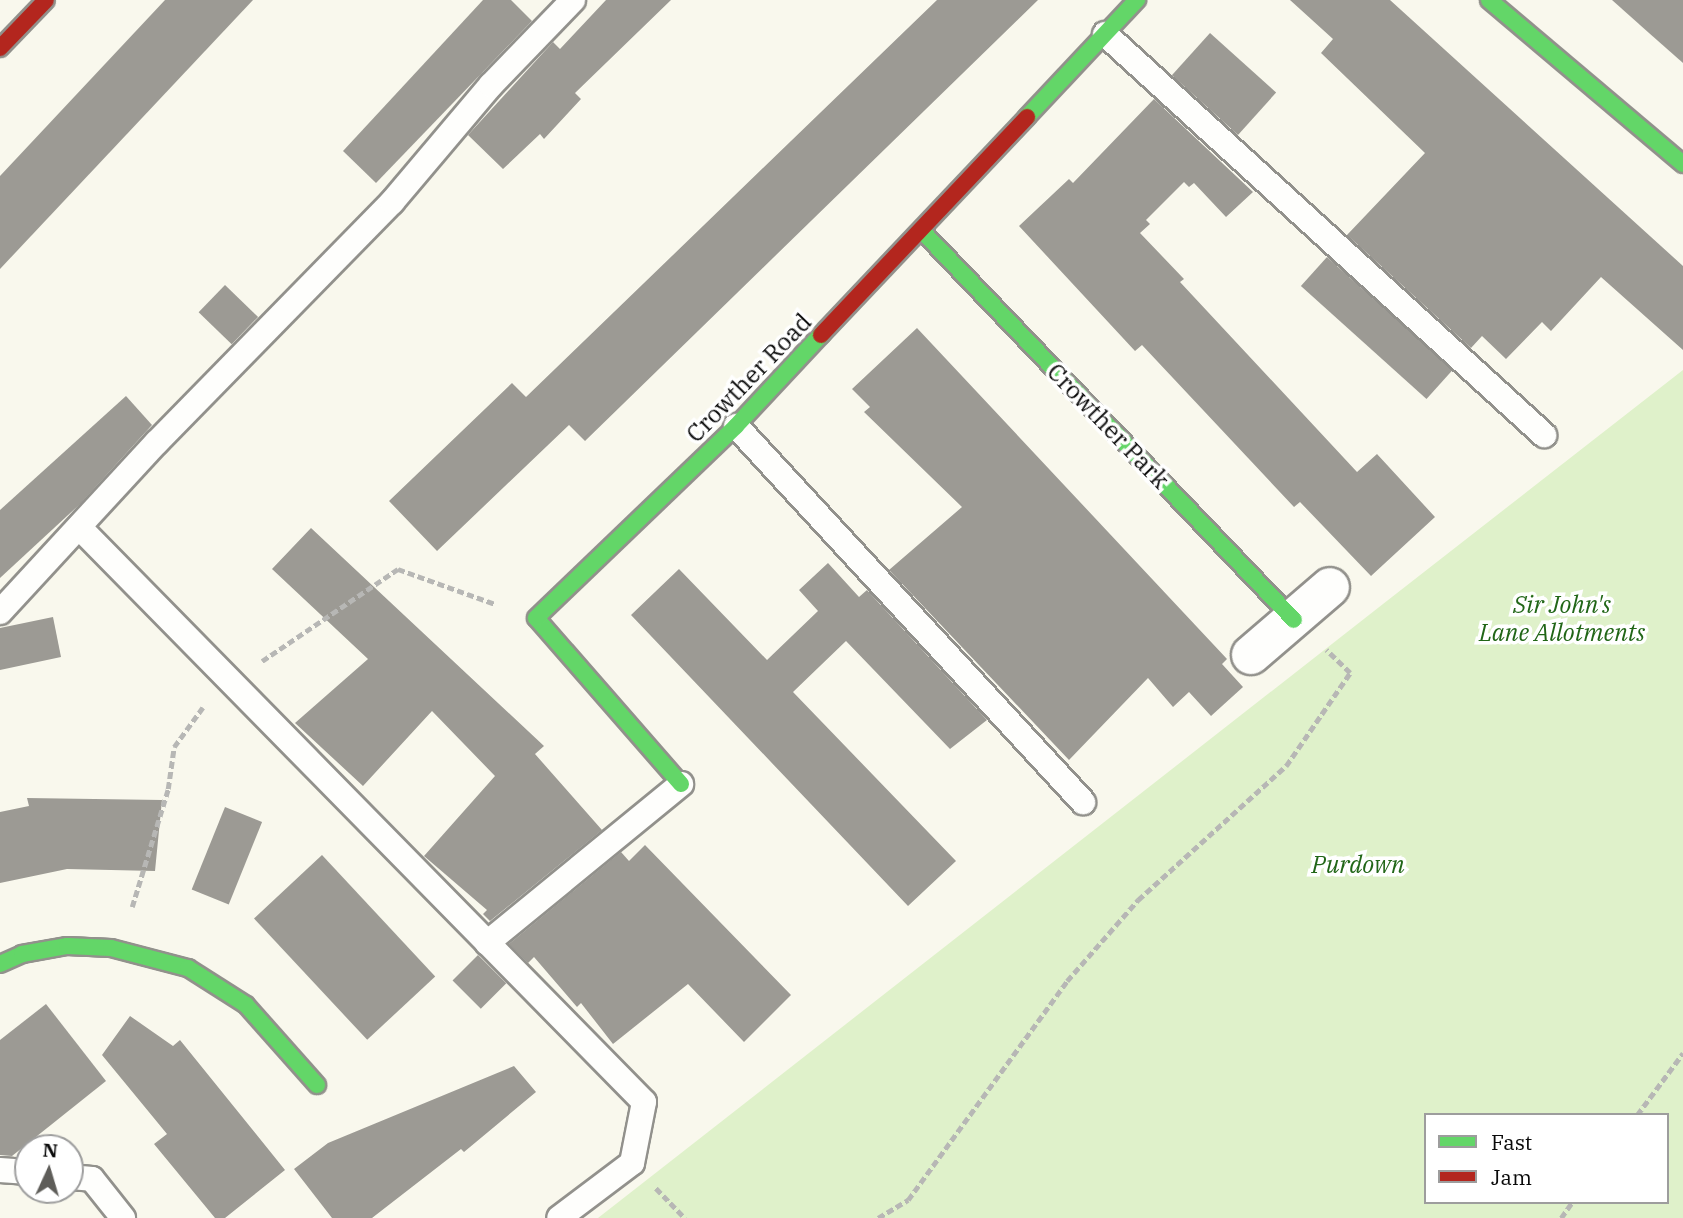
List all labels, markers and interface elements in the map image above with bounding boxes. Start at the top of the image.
street label: Crowther Road [680,308,818,448]
street label: Crowther Park [1041,357,1175,495]
park label: Sir John's Lane Allotments [1479,591,1645,647]
park label: Purdown [1311,851,1405,879]
legend [1424,1113,1669,1204]
text: Fast [1491,1128,1532,1156]
north arrow [14,1134,84,1204]
text: N [42,1138,59,1163]
text: Jam [1491,1163,1532,1191]

